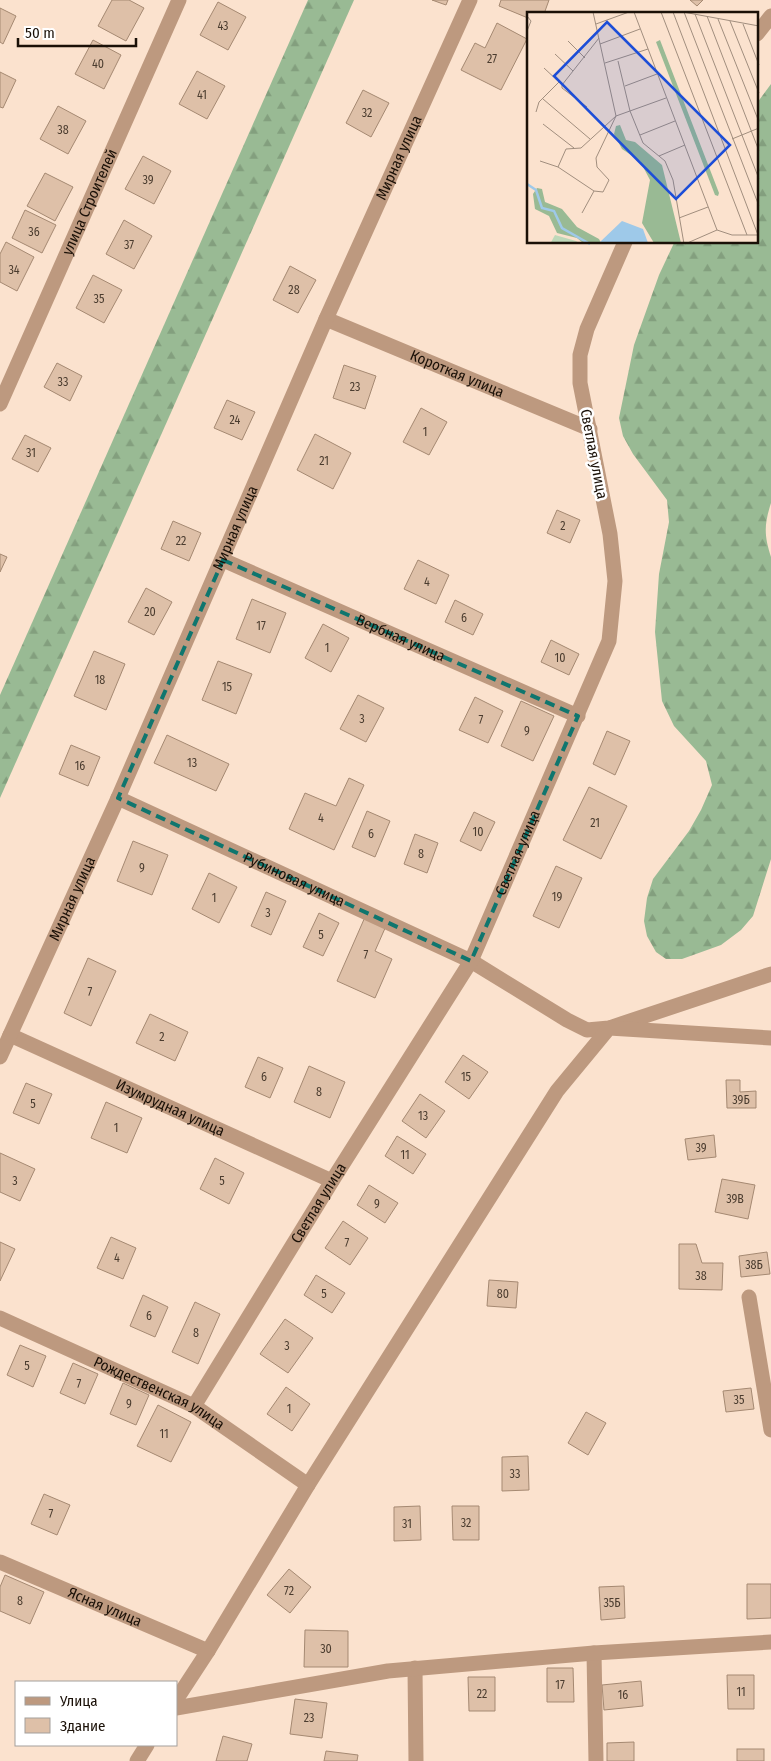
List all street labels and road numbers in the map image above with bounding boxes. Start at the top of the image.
street label: Мирная улица [372,112,426,203]
street label: улица Строителей [58,146,121,258]
street label: Короткая улица [407,346,507,401]
street label: Светлая улица [576,408,612,500]
street label: Мирная улица [209,483,262,573]
street label: Вербная улица [353,611,448,665]
street label: Светлая улица [491,807,544,898]
street label: Рубиновая улица [241,848,348,910]
street label: Мирная улица [45,854,99,944]
street label: Изумрудная улица [113,1075,227,1140]
street label: Светлая улица [287,1160,350,1247]
street label: Рождественская улица [91,1353,228,1433]
street label: Ясная улица [65,1583,144,1631]

